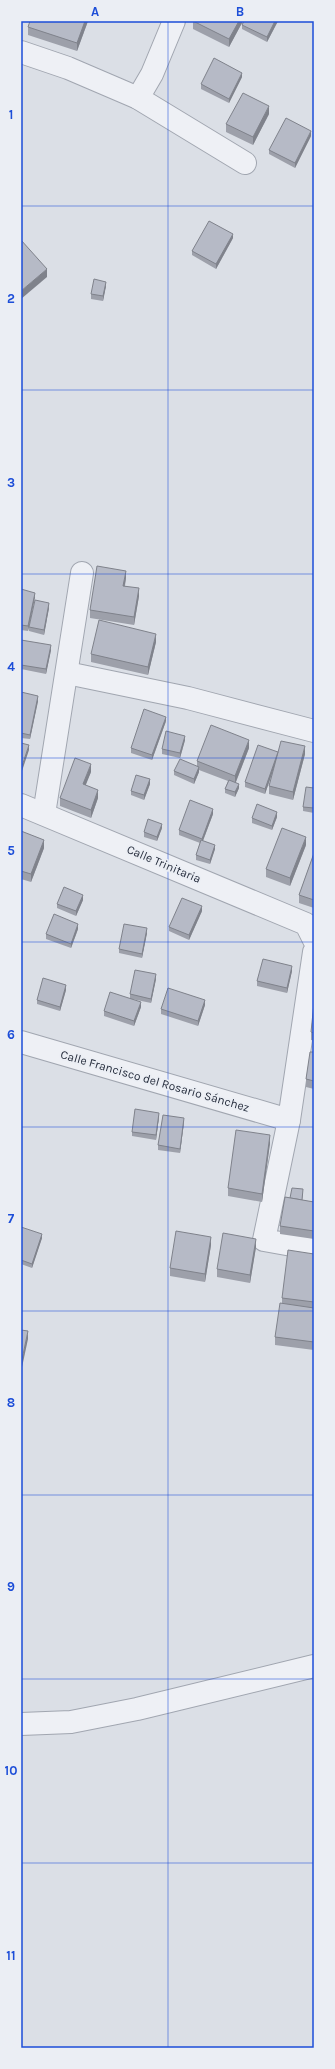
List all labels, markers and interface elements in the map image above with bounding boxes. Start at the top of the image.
text: A [91,4,99,19]
text: B [236,4,244,19]
text: 1 [9,107,13,122]
text: 2 [7,291,15,306]
text: 3 [7,475,15,490]
text: 4 [7,659,15,674]
street label: Calle Trinitaria [125,842,203,886]
text: 5 [7,843,15,858]
text: 6 [7,1027,15,1042]
street label: Calle Francisco del Rosario Sánchez [59,1047,251,1115]
text: 7 [8,1211,15,1226]
text: 8 [7,1395,15,1410]
text: 9 [7,1579,15,1594]
text: 10 [5,1763,17,1778]
text: 11 [6,1948,16,1963]

